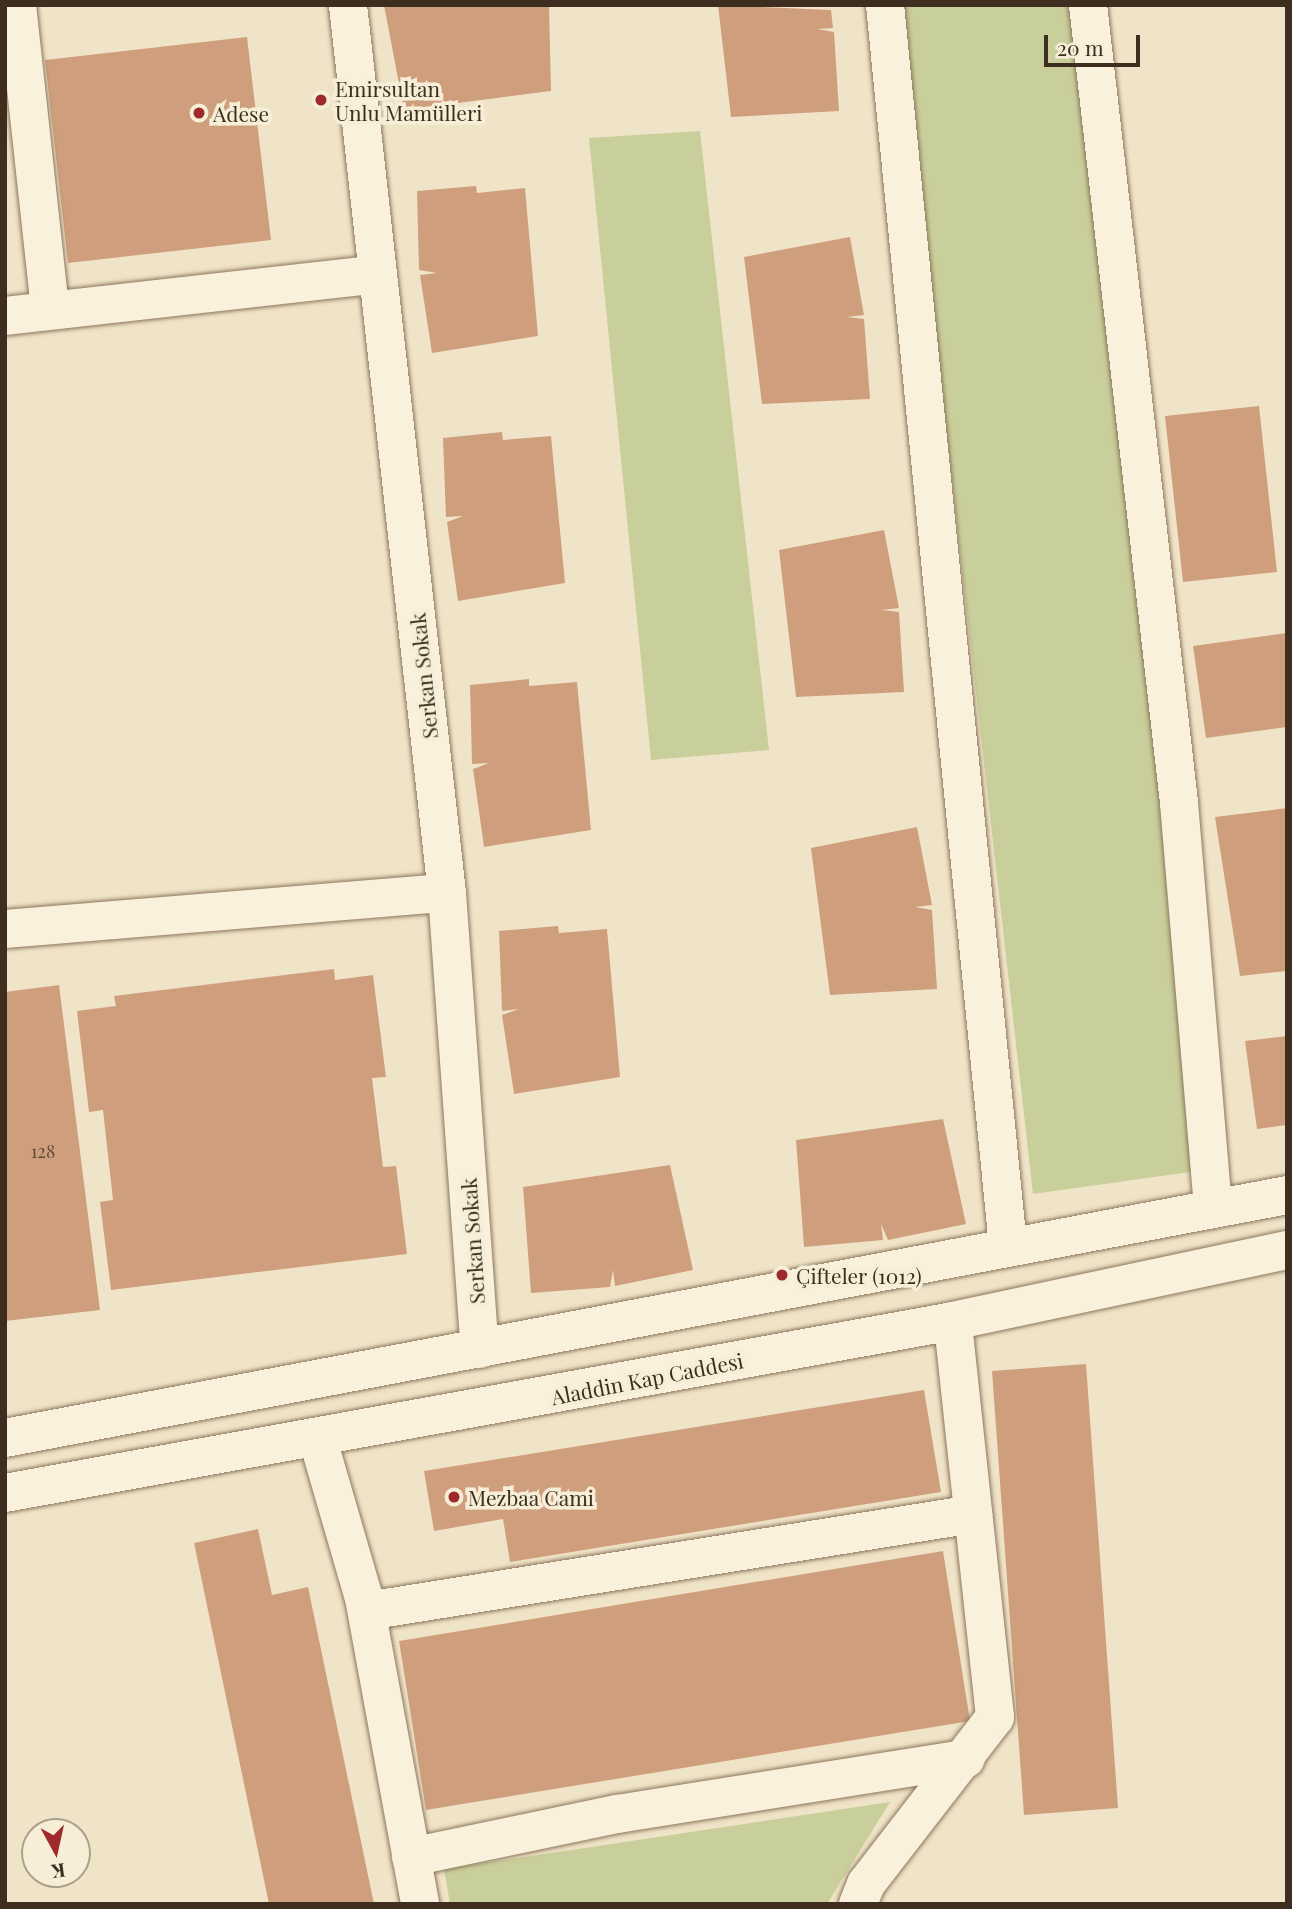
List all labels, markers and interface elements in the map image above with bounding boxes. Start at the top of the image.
scale bar [1047,21,1143,65]
text: 20 m [1057,33,1104,61]
place label: Emirsultan Unlu Mamülleri [335,75,482,125]
marker: Emirsultan Unlu Mamülleri [313,92,329,108]
place label: Adese [213,100,269,126]
marker: Adese [191,105,207,121]
street label: Serkan Sokak [404,612,442,740]
house number: 128 [31,1140,55,1162]
street label: Serkan Sokak [455,1177,489,1305]
place label: Çifteler (1012) [796,1262,922,1288]
marker: Çifteler (1012) [774,1267,790,1283]
street label: Aladdin Kap Caddesi [549,1347,745,1409]
place label: Mezbaa Cami [468,1484,594,1510]
marker: Mezbaa Cami [446,1489,462,1505]
north arrow [21,1818,91,1888]
text: K [50,1858,67,1886]

